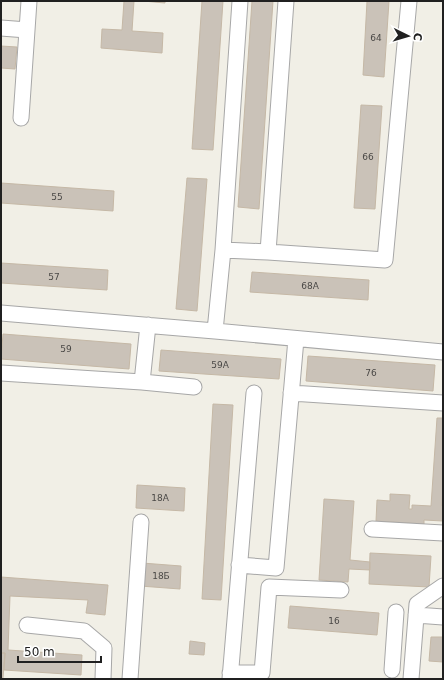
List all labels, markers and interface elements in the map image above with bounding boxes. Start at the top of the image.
north arrow [388,16,428,56]
text: С [411,32,424,41]
house number: 64 [370,33,382,43]
house number: 66 [362,152,374,162]
house number: 55 [51,192,63,202]
house number: 57 [48,272,60,282]
house number: 68А [301,281,320,291]
house number: 59 [60,344,72,354]
house number: 59А [211,360,230,370]
house number: 76 [365,368,377,378]
house number: 18А [151,493,170,503]
house number: 18Б [152,571,170,581]
house number: 16 [328,616,340,626]
scale bar [18,638,101,664]
text: 50 m [24,645,55,659]

